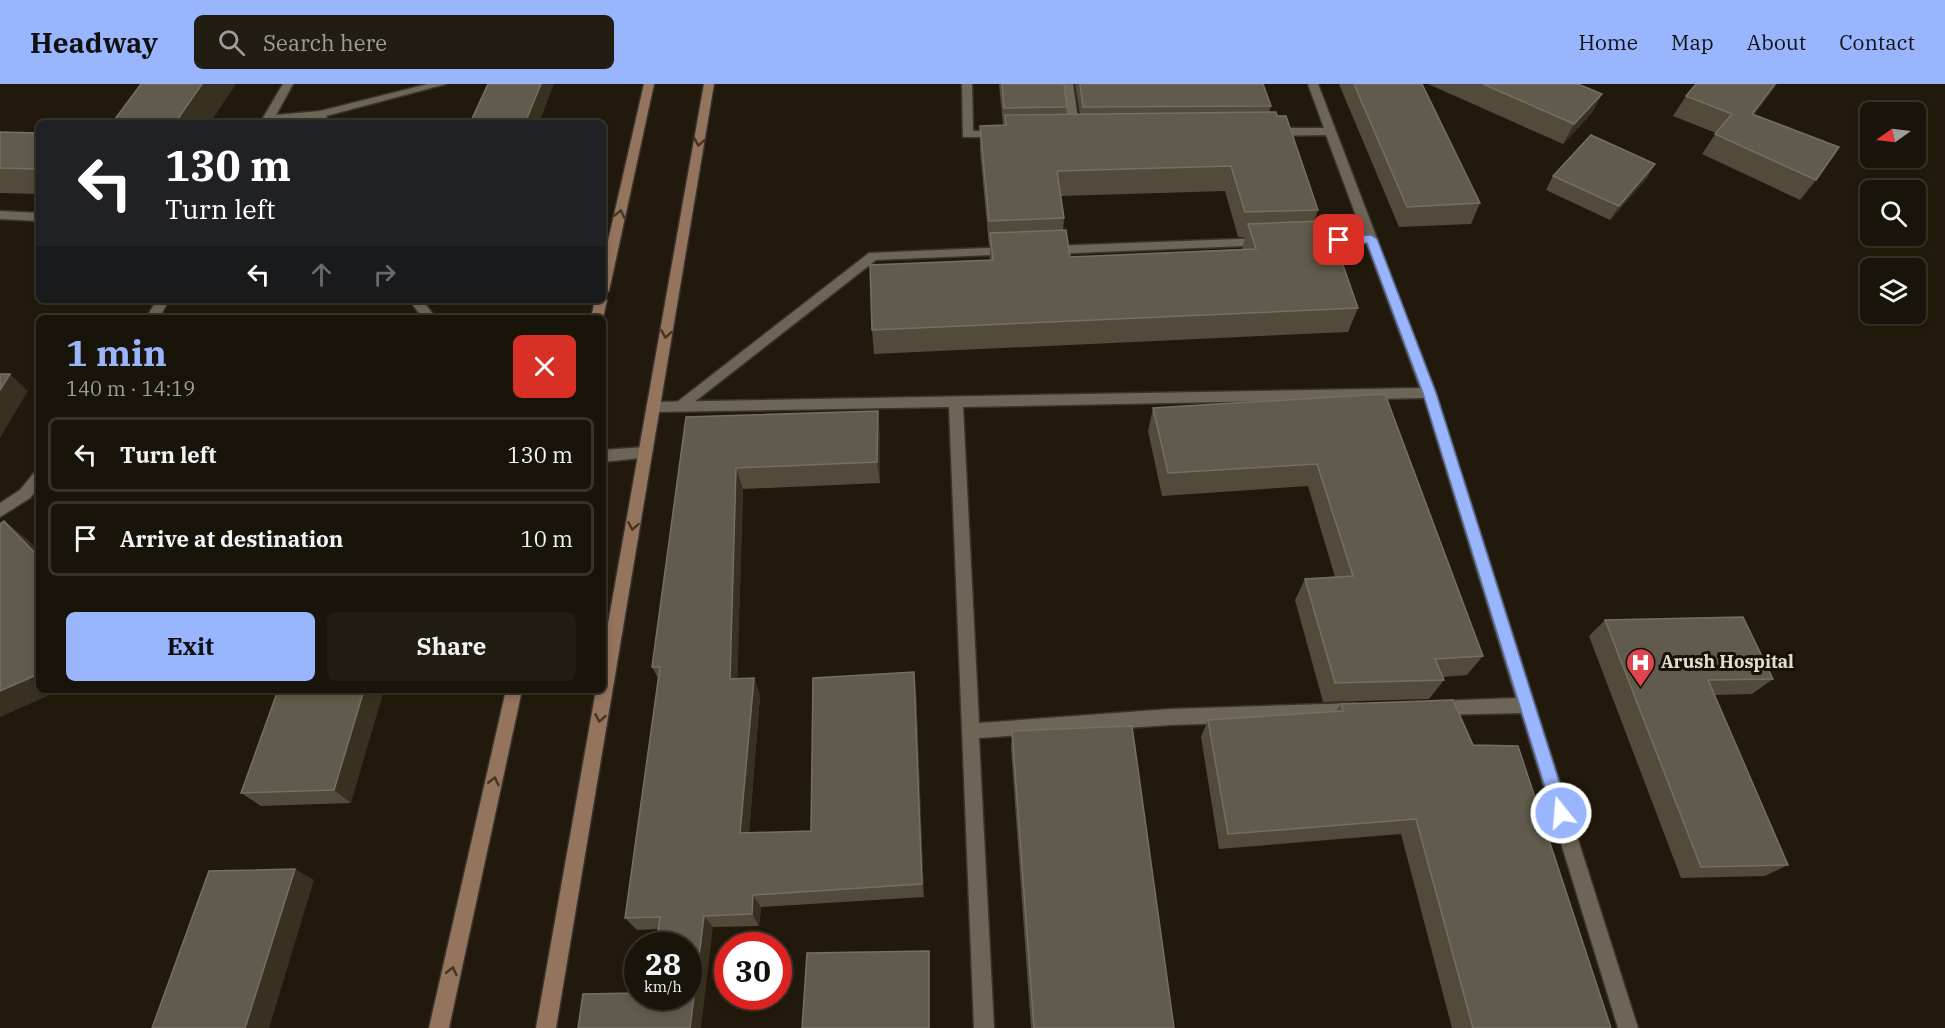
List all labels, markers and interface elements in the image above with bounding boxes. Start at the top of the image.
search box [194,15,614,69]
text: Headway [30,24,158,61]
icon: search [215,26,248,59]
text: Search here [263,28,387,57]
text: Home [1578,28,1638,56]
text: Map [1671,28,1714,56]
text: About [1747,28,1806,56]
text: Contact [1839,28,1915,56]
north arrow [1860,102,1926,168]
map controls [1860,102,1926,324]
one-way arrow [693,136,706,146]
text: 130 m [165,138,291,193]
icon: left [66,144,144,222]
button: search [1860,180,1926,246]
text: Turn left [165,191,276,226]
one-way arrow [613,209,626,219]
pin [1313,214,1364,265]
icon: arrive [1322,223,1355,256]
icon: left [242,258,275,291]
icon: ahead [305,258,338,291]
icon: right [368,258,401,291]
button: layers [1860,258,1926,324]
one-way arrow [660,328,673,338]
text: 1 min [66,329,167,376]
button: close [513,335,576,398]
text: 140 m · 14:19 [66,375,195,402]
icon: left [69,438,102,471]
text: Turn left [120,440,216,469]
text: 130 m [507,440,573,469]
one-way arrow [627,521,640,531]
icon: arrive [69,522,102,555]
text: Arrive at destination [120,524,343,553]
text: 10 m [521,524,573,553]
button: Exit [66,612,315,681]
button: Share [327,612,576,681]
hospital icon: Arush Hospital [1624,646,1656,688]
place label: Arush Hospital [1661,650,1794,673]
one-way arrow [594,714,606,723]
one-way arrow [487,776,500,786]
position arrow [1529,781,1593,845]
speed limit sign: 30 [714,932,792,1010]
text: 28 [645,944,681,983]
one-way arrow [445,966,458,976]
text: km/h [644,977,682,996]

